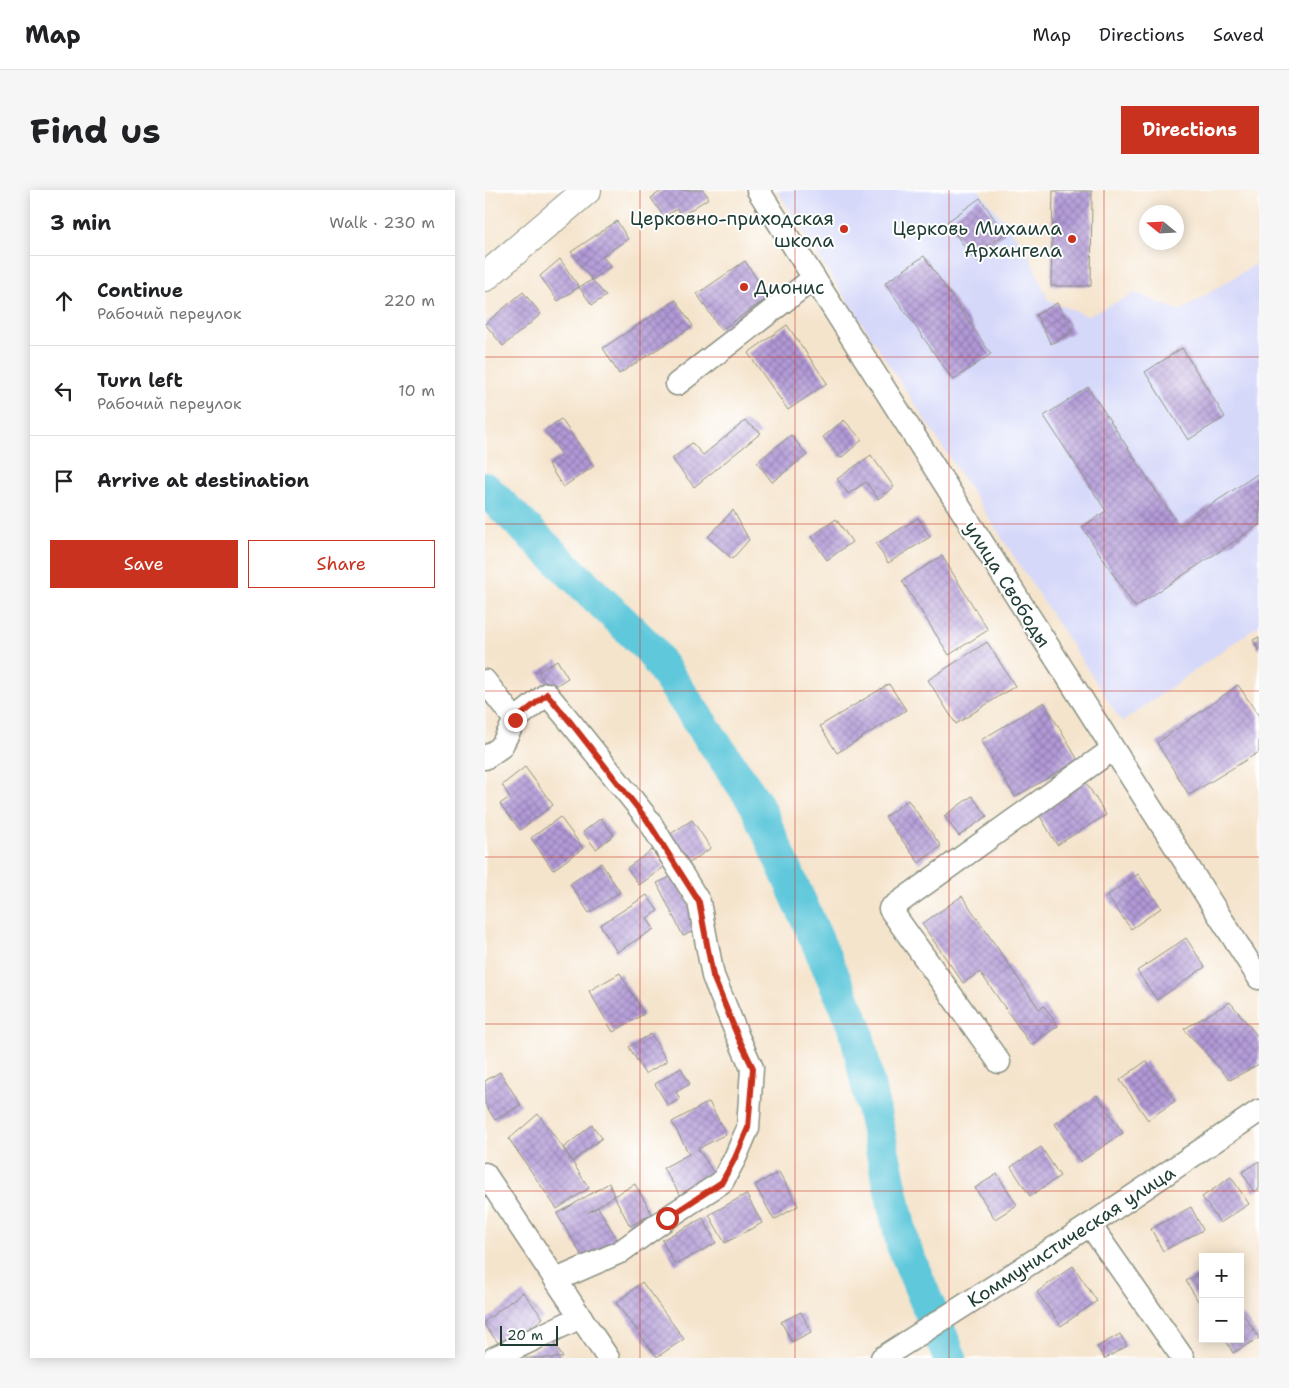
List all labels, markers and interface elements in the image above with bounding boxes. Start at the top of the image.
text: Map [25,19,81,51]
text: Map [1033,23,1071,47]
text: Directions [1099,23,1185,47]
text: Saved [1213,23,1264,47]
button: Directions [1121,106,1259,154]
text: Find us [30,107,161,154]
north arrow [1139,205,1184,250]
place label: Церковно-приходская школа [630,206,834,253]
text: 3 min [50,209,111,237]
text: Walk · 230 m [329,212,435,233]
place label: Церковь Михаила Архангела [892,216,1062,263]
marker: Церковно-приходская школа [838,223,850,235]
marker: Церковь Михаила Архангела [1066,233,1078,245]
place label: Дионис [754,275,825,300]
text: Continue [97,278,183,303]
marker: Дионис [738,281,750,293]
icon: ahead [50,287,78,315]
text: 220 m [383,290,435,311]
text: Рабочий переулок [97,303,241,324]
text: Turn left [97,368,183,393]
icon: left [50,377,78,405]
text: 10 m [398,380,435,401]
text: Рабочий переулок [97,393,241,414]
icon: arrive [50,467,78,495]
text: Arrive at destination [97,468,309,493]
street label: улица Свободы [959,516,1057,652]
button: Save [50,540,238,588]
button: Share [248,540,435,588]
route end [504,709,527,732]
street label: Коммунистическая улица [963,1160,1180,1313]
route start [656,1207,679,1230]
map controls [1199,1253,1244,1343]
button: + [1199,1253,1244,1298]
button: − [1199,1298,1244,1343]
scale bar [500,1323,557,1346]
text: 20 m [507,1326,543,1344]

